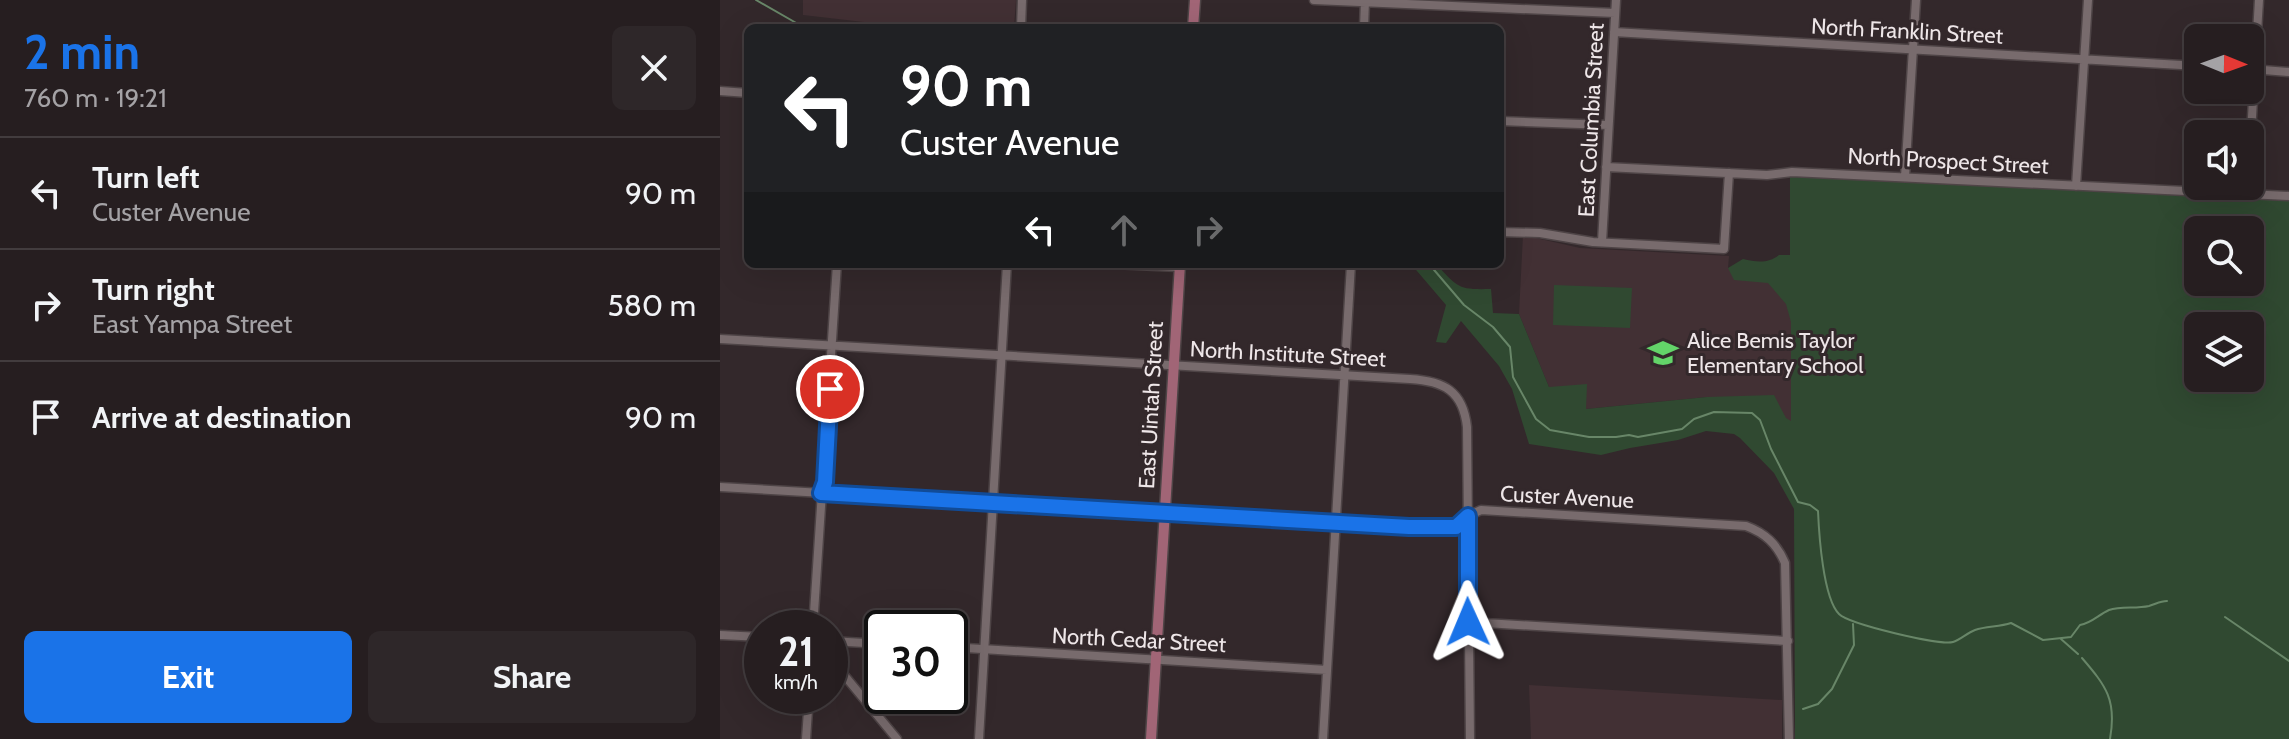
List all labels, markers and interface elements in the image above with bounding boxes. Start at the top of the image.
street label: North Franklin Street [1810,12,2004,50]
street label: East Columbia Street [1572,22,1610,218]
text: 2 min [24,23,140,81]
north arrow [2184,24,2264,104]
map controls [2184,24,2264,392]
button: close [612,26,696,110]
text: 90 m [900,52,1032,120]
icon: left [768,56,872,160]
text: 760 m · 19:21 [24,82,167,114]
text: Custer Avenue [900,120,1119,164]
button: sound [2184,120,2264,200]
street label: North Prospect Street [1847,142,2050,180]
text: Turn left [92,159,200,196]
icon: left [24,171,68,215]
text: 90 m [625,175,696,212]
text: Custer Avenue [92,196,251,228]
icon: left [1018,208,1062,252]
icon: ahead [1102,208,1146,252]
icon: right [1186,208,1230,252]
button: search [2184,216,2264,296]
text: Turn right [92,271,215,308]
icon: right [24,283,68,327]
text: 580 m [608,287,696,324]
text: East Yampa Street [92,308,292,340]
button: layers [2184,312,2264,392]
street label: East Uintah Street [1133,320,1169,490]
place label: Alice Bemis Taylor Elementary School [1687,327,1864,379]
street label: North Institute Street [1189,335,1387,373]
school or university icon: Alice Bemis Taylor Elementary School [1646,336,1680,370]
pin [796,355,864,423]
icon: arrive [808,367,852,411]
icon: arrive [24,395,68,439]
text: Arrive at destination [92,399,352,436]
text: 90 m [625,399,696,436]
street label: Custer Avenue [1499,480,1635,514]
position arrow [1426,580,1510,664]
speed limit sign: 30 [864,610,968,714]
street label: North Cedar Street [1051,622,1227,658]
text: 21 [778,627,814,676]
button: Exit [24,631,352,723]
button: Share [368,631,696,723]
text: km/h [774,670,818,694]

